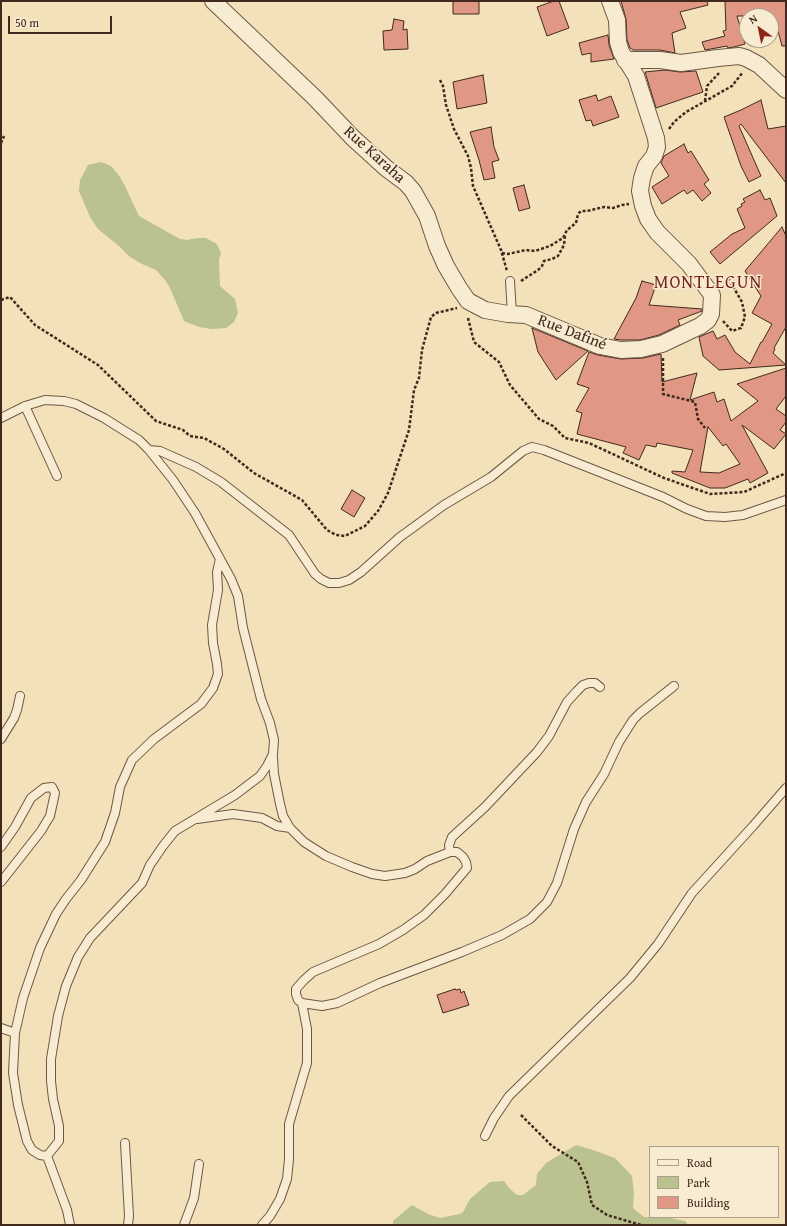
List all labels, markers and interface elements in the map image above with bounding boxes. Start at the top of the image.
scale bar [10,8,114,34]
north arrow [739,8,779,48]
text: N [746,10,760,27]
text: 50 m [15,14,39,31]
street label: Rue Karaha [339,122,409,188]
district label: MONTLEGUN [654,272,762,294]
street label: Rue Dafiné [535,311,609,355]
legend [649,1146,779,1218]
text: Road [687,1154,712,1171]
text: Park [687,1174,710,1191]
text: Building [687,1194,730,1211]

